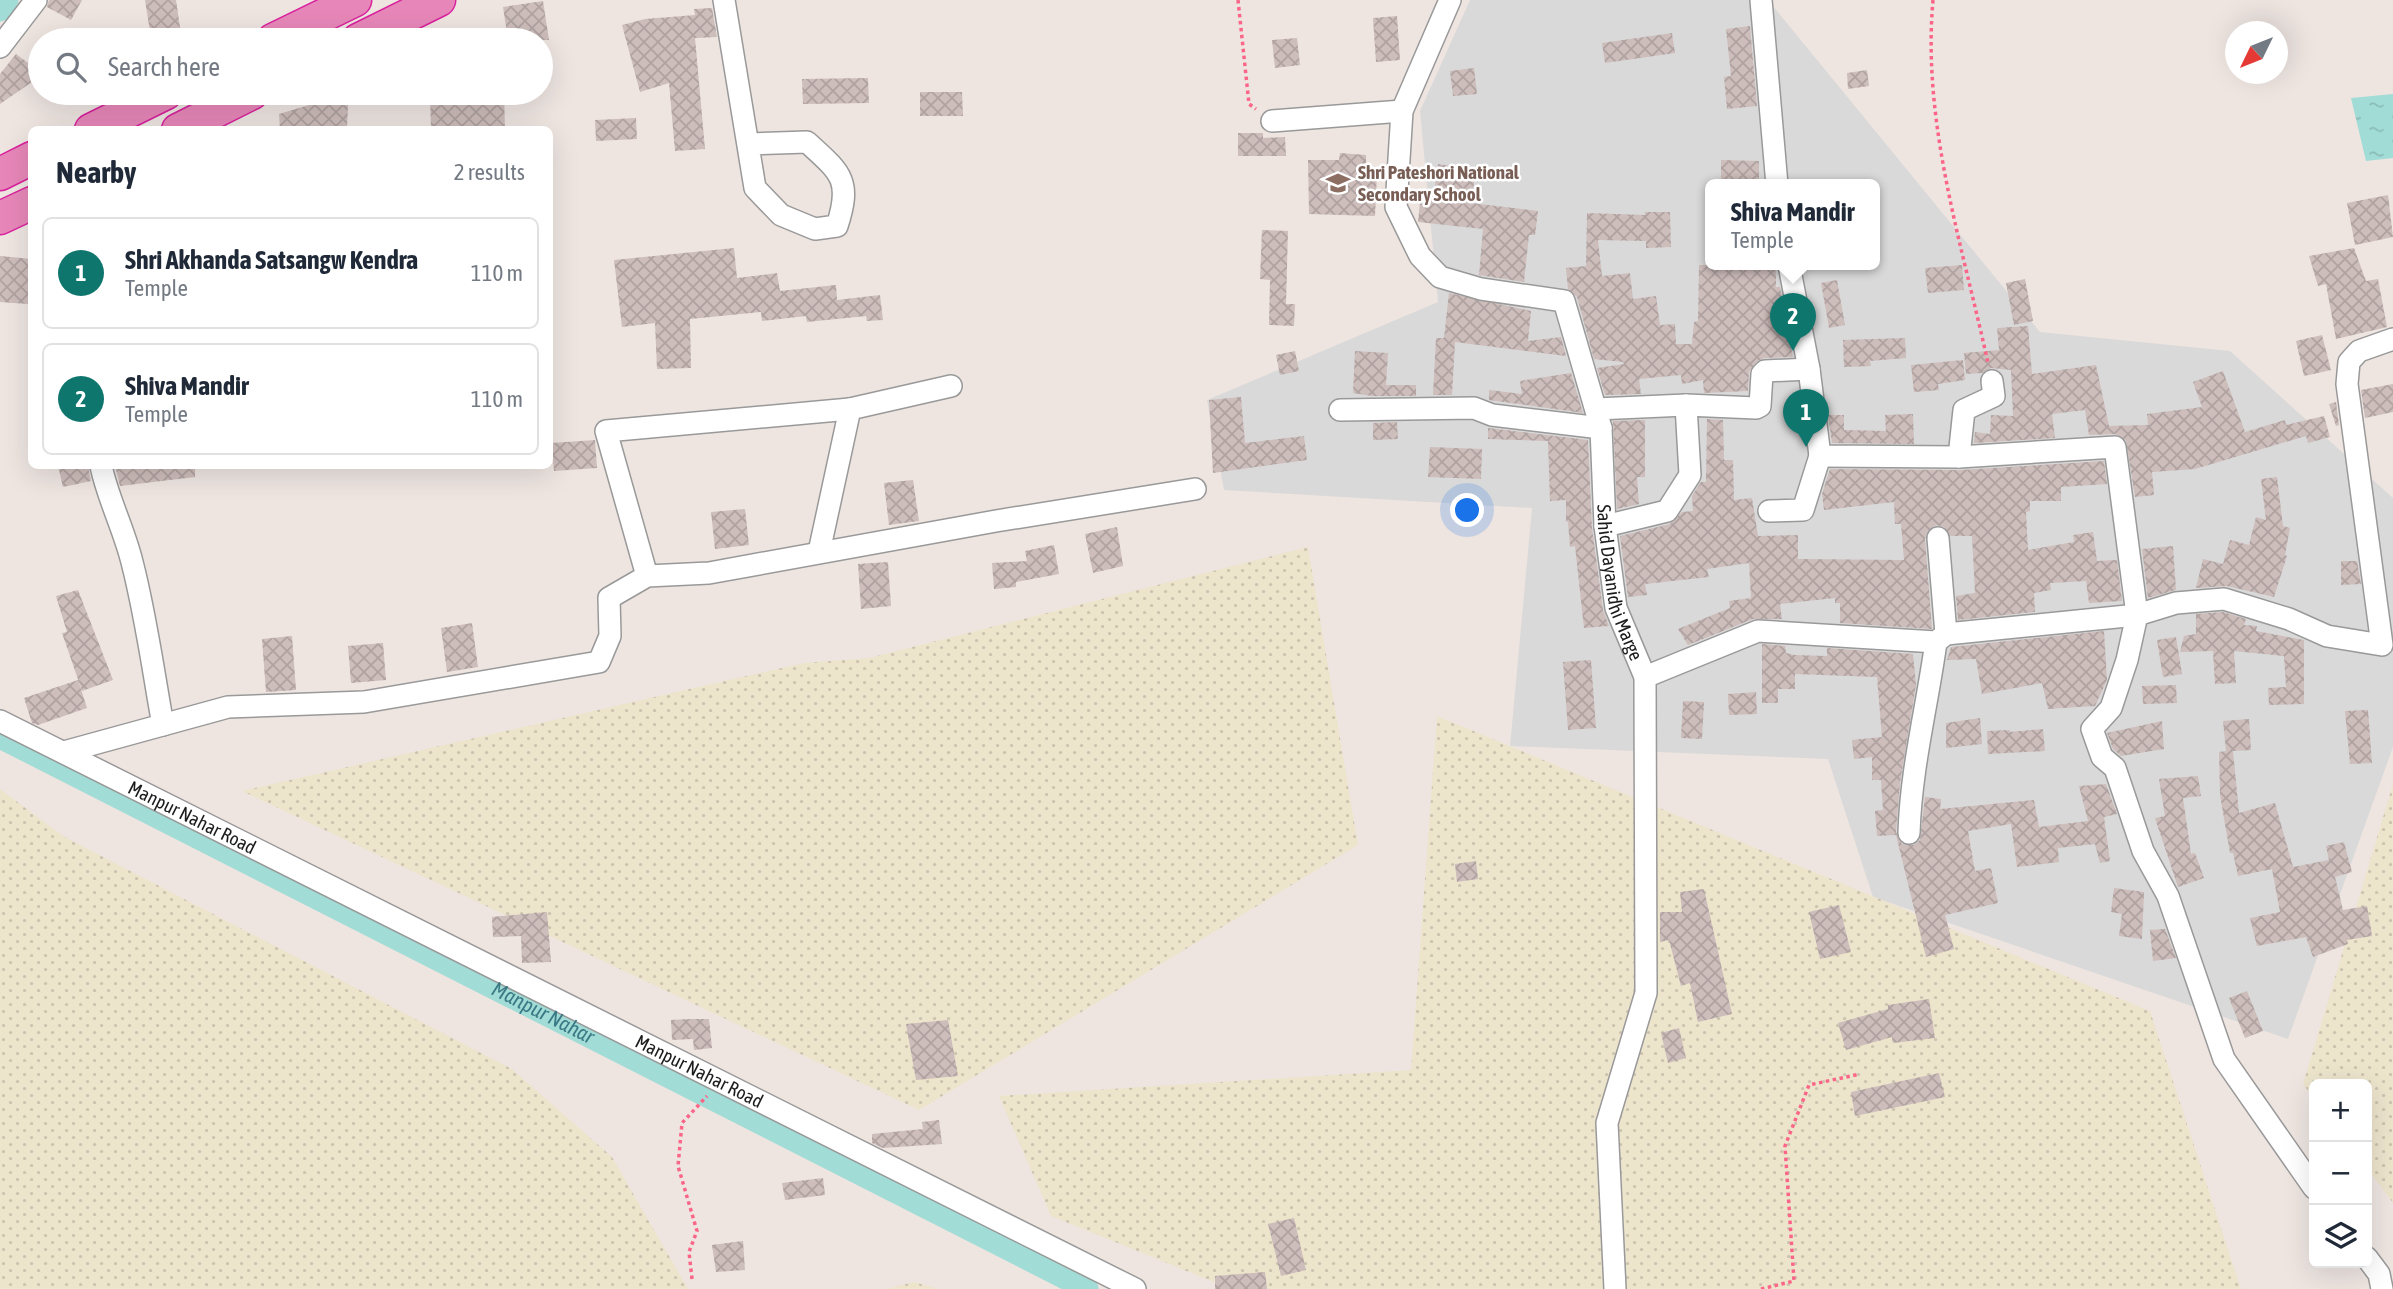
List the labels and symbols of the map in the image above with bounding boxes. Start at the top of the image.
north arrow [2225,21,2288,84]
place label: Shri Pateshori National Secondary School [1358,161,1520,205]
school or university icon: Shri Pateshori National Secondary School [1324,169,1352,197]
pin: 2 [1770,293,1816,351]
pin: 1 [1783,389,1829,447]
your location [1450,493,1484,527]
street label: Sahid Dayanidhi Marge [1593,504,1648,664]
street label: Manpur Nahar Road [125,776,260,858]
water label: Manpur Nahar [488,976,599,1048]
street label: Manpur Nahar Road [632,1030,767,1112]

